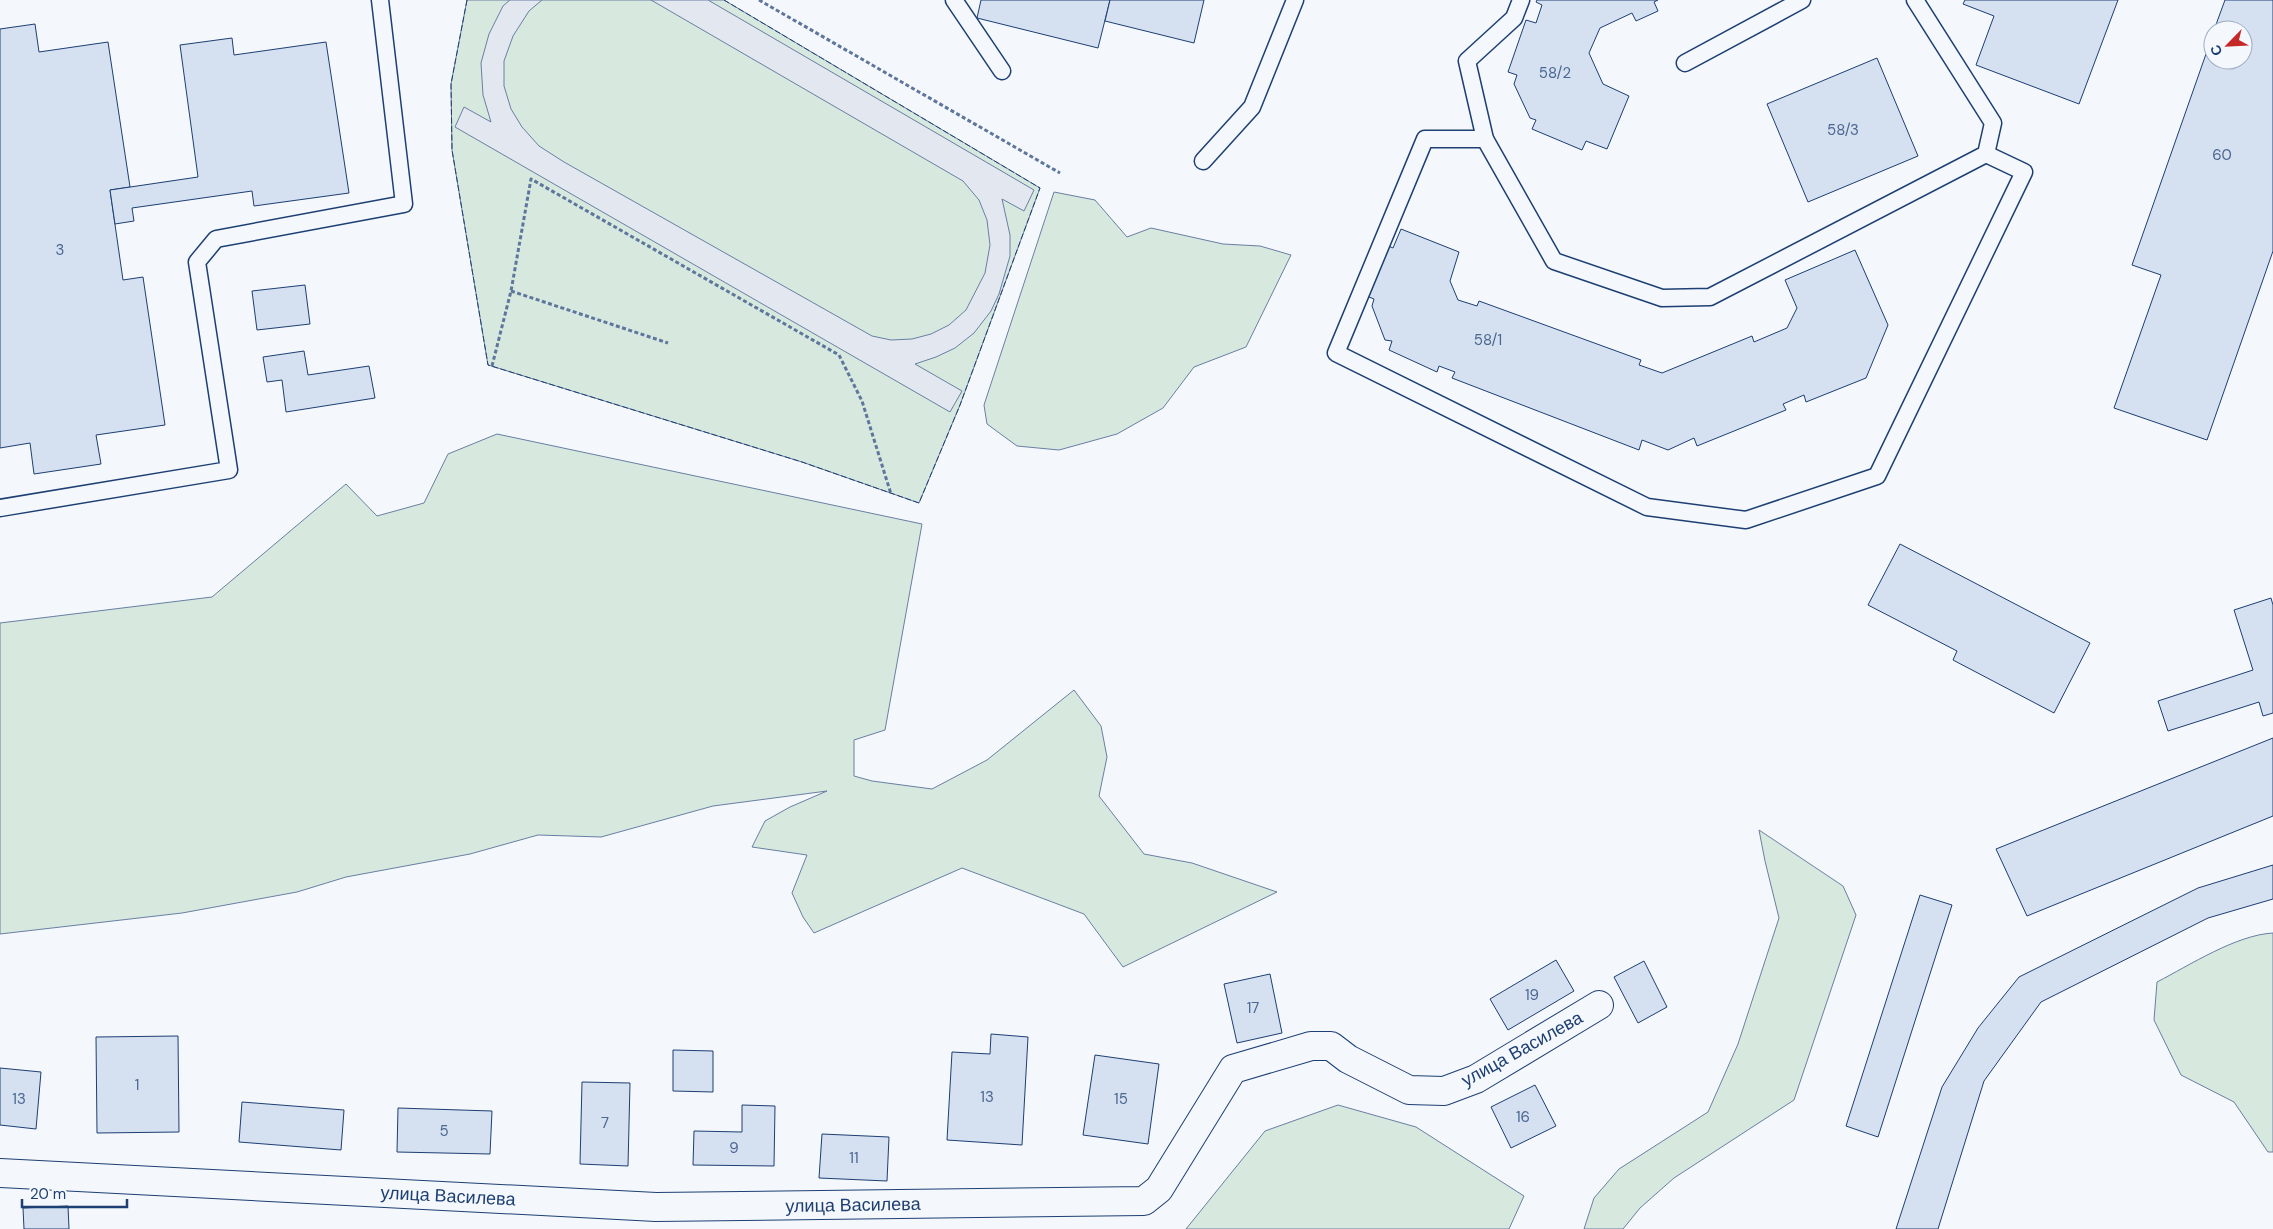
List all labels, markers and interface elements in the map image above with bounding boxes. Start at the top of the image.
north arrow [2203,20,2253,70]
text: С [2206,42,2226,59]
house number: 58/2 [1539,63,1571,83]
house number: 58/3 [1827,120,1859,140]
house number: 60 [2212,145,2232,165]
house number: 3 [56,240,64,260]
house number: 58/1 [1474,330,1502,350]
house number: 19 [1525,985,1539,1005]
house number: 17 [1247,998,1259,1018]
street label: улица Василева [1457,1005,1588,1092]
house number: 1 [135,1075,139,1095]
house number: 13 [980,1087,994,1107]
house number: 13 [12,1089,26,1109]
house number: 15 [1114,1089,1128,1109]
house number: 16 [1516,1107,1530,1127]
house number: 7 [601,1113,609,1133]
house number: 5 [439,1121,449,1141]
house number: 9 [729,1138,739,1158]
house number: 11 [849,1148,859,1168]
scale bar [22,1176,128,1208]
street label: улица Василева [380,1180,517,1212]
text: 20 m [30,1184,66,1204]
street label: улица Василева [785,1192,922,1218]

